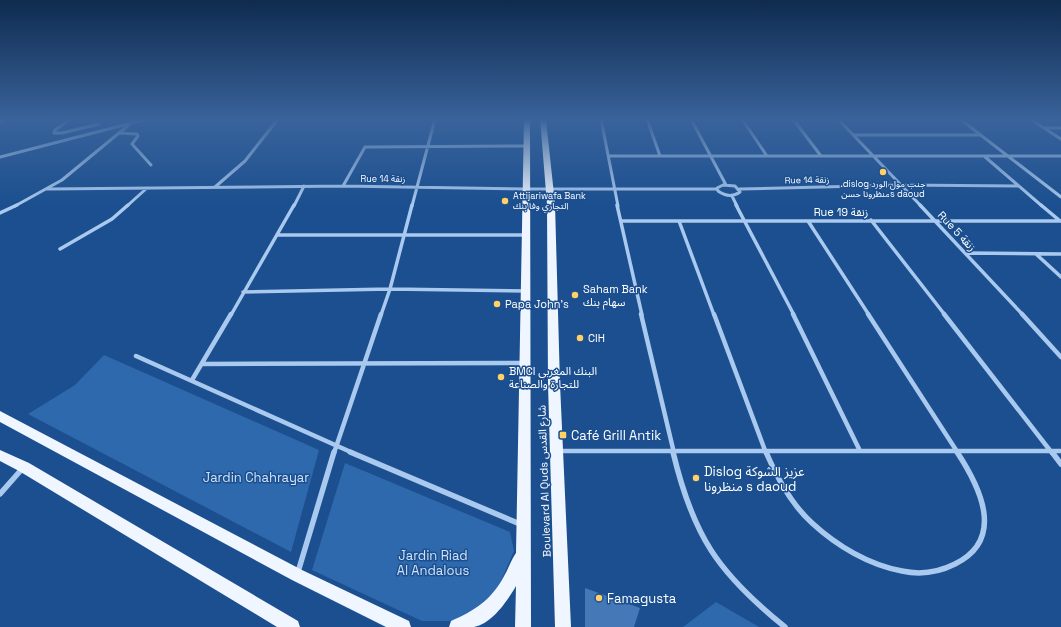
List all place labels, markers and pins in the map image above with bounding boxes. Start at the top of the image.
marker: .dislog جنب مول الورد منظرونا حسنs daoud [878,167,888,177]
place label: .dislog جنب مول الورد منظرونا حسنs daoud [841,178,925,200]
place label: Attijariwafa Bank التجاري وفا بنك [513,190,586,213]
marker: Attijariwafa Bank التجاري وفا بنك [500,196,510,206]
place label: Saham Bank سهام بنك [583,282,648,310]
marker: Saham Bank سهام بنك [570,290,580,300]
place label: Papa John's [505,297,569,311]
marker: Papa John's [492,299,502,309]
place label: CIH [588,331,605,345]
marker: CIH [575,333,585,343]
place label: BMCI البنك المغربي للتجارة والصناعة [509,364,597,391]
marker: BMCI البنك المغربي للتجارة والصناعة [496,372,506,382]
place label: Café Grill Antik [571,427,661,444]
marker: Café Grill Antik [558,430,568,440]
place label: Dislog عزيز الشوكة منظرونا s daoud [704,463,805,495]
marker: Dislog عزيز الشوكة منظرونا s daoud [691,473,701,483]
place label: Famagusta [607,590,677,607]
marker: Famagusta [594,593,604,603]

